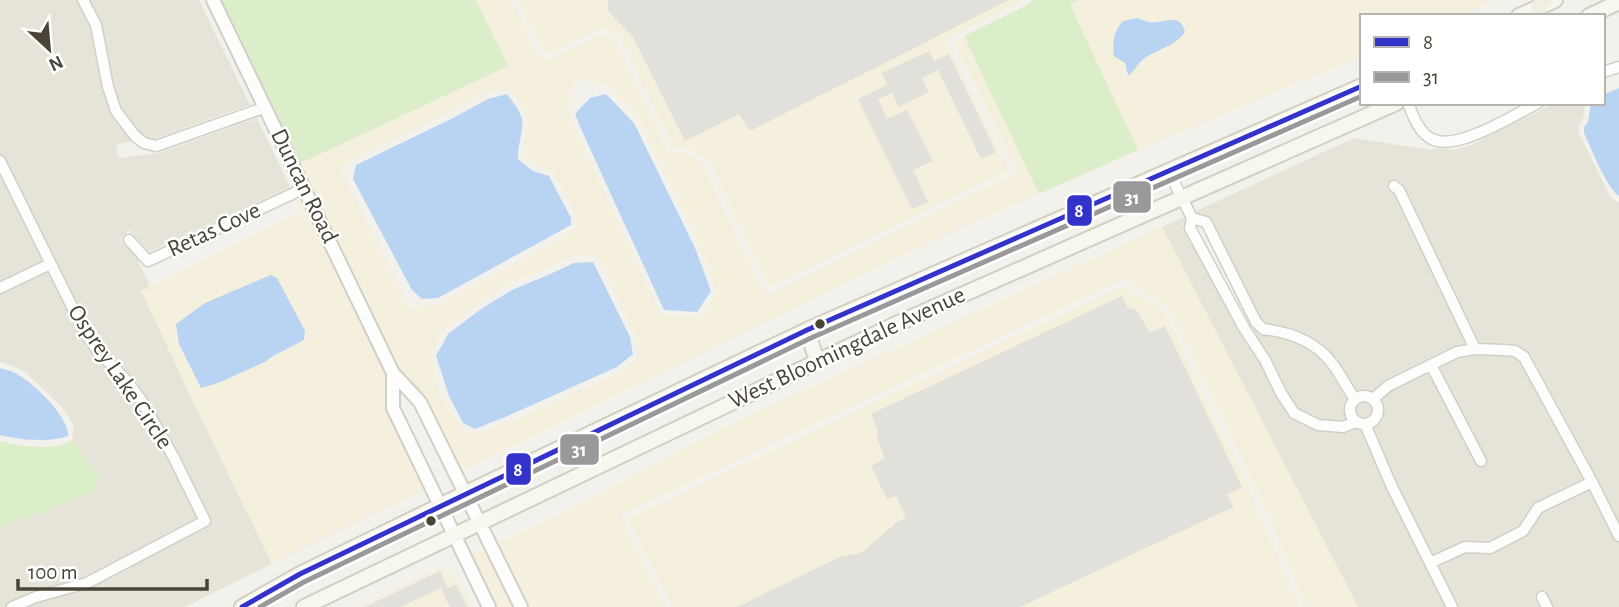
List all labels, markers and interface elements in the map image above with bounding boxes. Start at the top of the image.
north arrow [14,14,84,84]
legend [1360,14,1605,105]
text: 8 [1423,32,1433,53]
text: N [46,51,66,74]
text: 31 [1423,67,1439,88]
street label: Duncan Road [266,125,342,247]
line badge: 31 [1112,180,1152,214]
text: 31 [1124,189,1140,208]
line badge: 8 [1066,194,1093,227]
street label: Retas Cove [164,198,264,262]
text: 8 [1074,202,1084,221]
street label: West Bloomingdale Avenue [725,283,969,413]
street label: Osprey Lake Circle [63,301,177,453]
unlabelled marker [813,317,827,331]
line badge: 31 [559,433,600,466]
text: 31 [571,441,587,460]
line badge: 8 [505,452,532,486]
text: 8 [513,461,523,480]
unlabelled marker [424,514,438,528]
scale bar [18,548,206,592]
text: 100 m [28,562,78,583]

